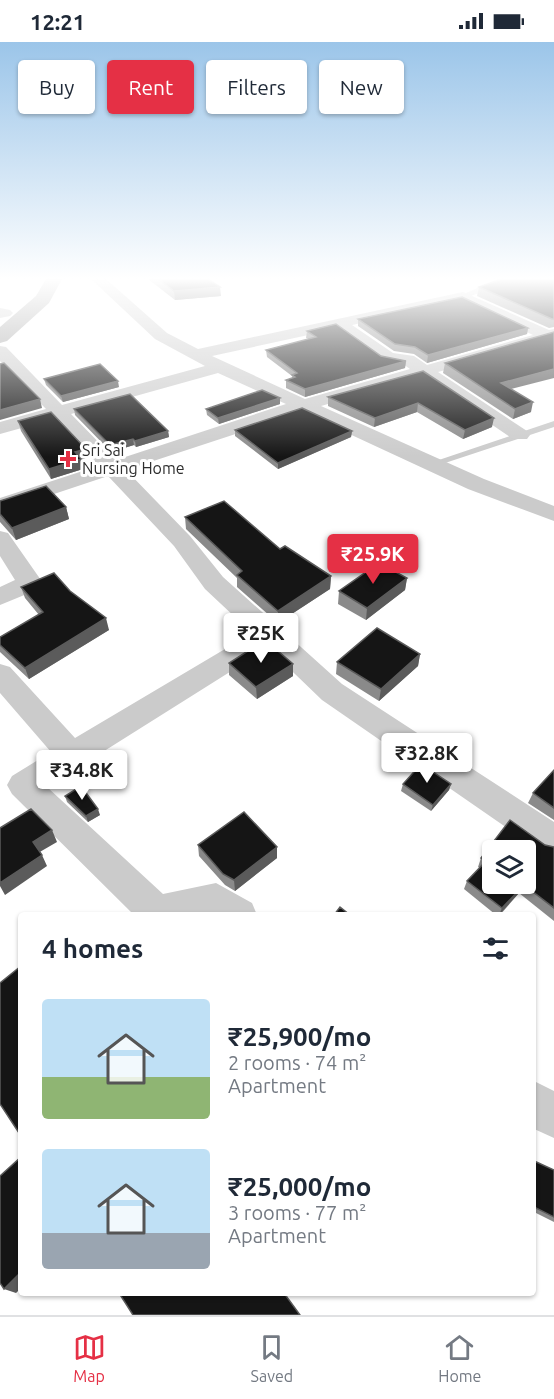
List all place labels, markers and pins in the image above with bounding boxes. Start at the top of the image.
place label: Sri Sai Nursing Home [82,441,185,477]
marker: Sri Sai Nursing Home [59,450,77,468]
pin: ₹25.9K [324,534,422,585]
pin: ₹25K [225,613,297,664]
pin: ₹32.8K [378,733,476,784]
pin: ₹34.8K [33,750,131,801]

